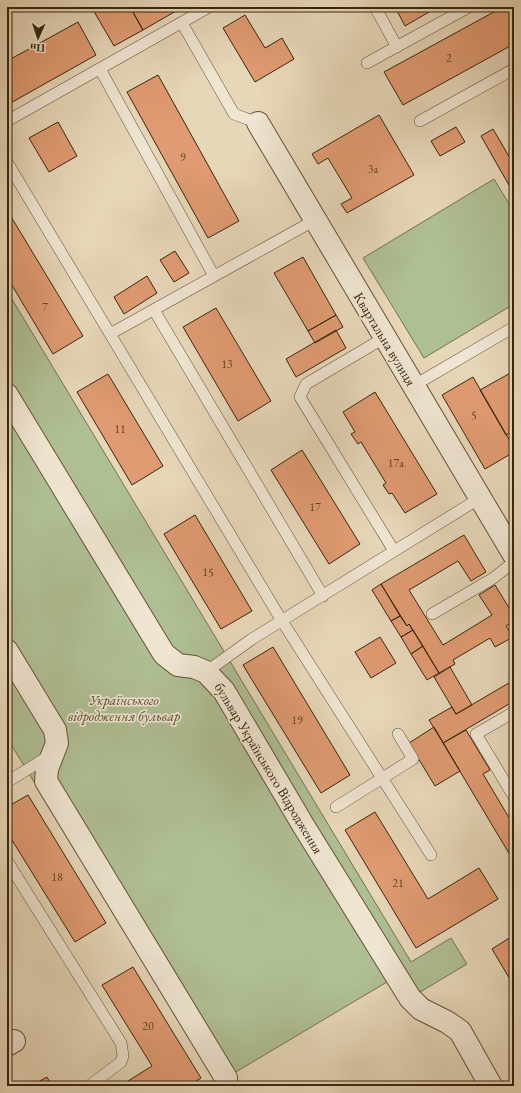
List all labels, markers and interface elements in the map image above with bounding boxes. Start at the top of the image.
north arrow [18,18,58,58]
text: Пн [29,41,45,55]
house number: 2 [446,50,452,66]
house number: 9 [180,149,186,165]
house number: 3а [368,161,378,177]
street label: Квартальна вулиця [350,289,420,389]
house number: 7 [42,299,48,315]
house number: 13 [221,356,233,372]
house number: 5 [471,407,477,423]
house number: 11 [114,421,126,437]
house number: 17а [388,455,404,471]
house number: 17 [309,499,321,515]
house number: 15 [202,564,214,580]
street label: бульвар Українського Відродження [211,679,327,857]
park label: Українського відродження бульвар [68,691,180,725]
house number: 19 [291,712,303,728]
house number: 18 [51,869,63,885]
house number: 21 [392,875,404,891]
house number: 20 [142,1018,154,1034]

